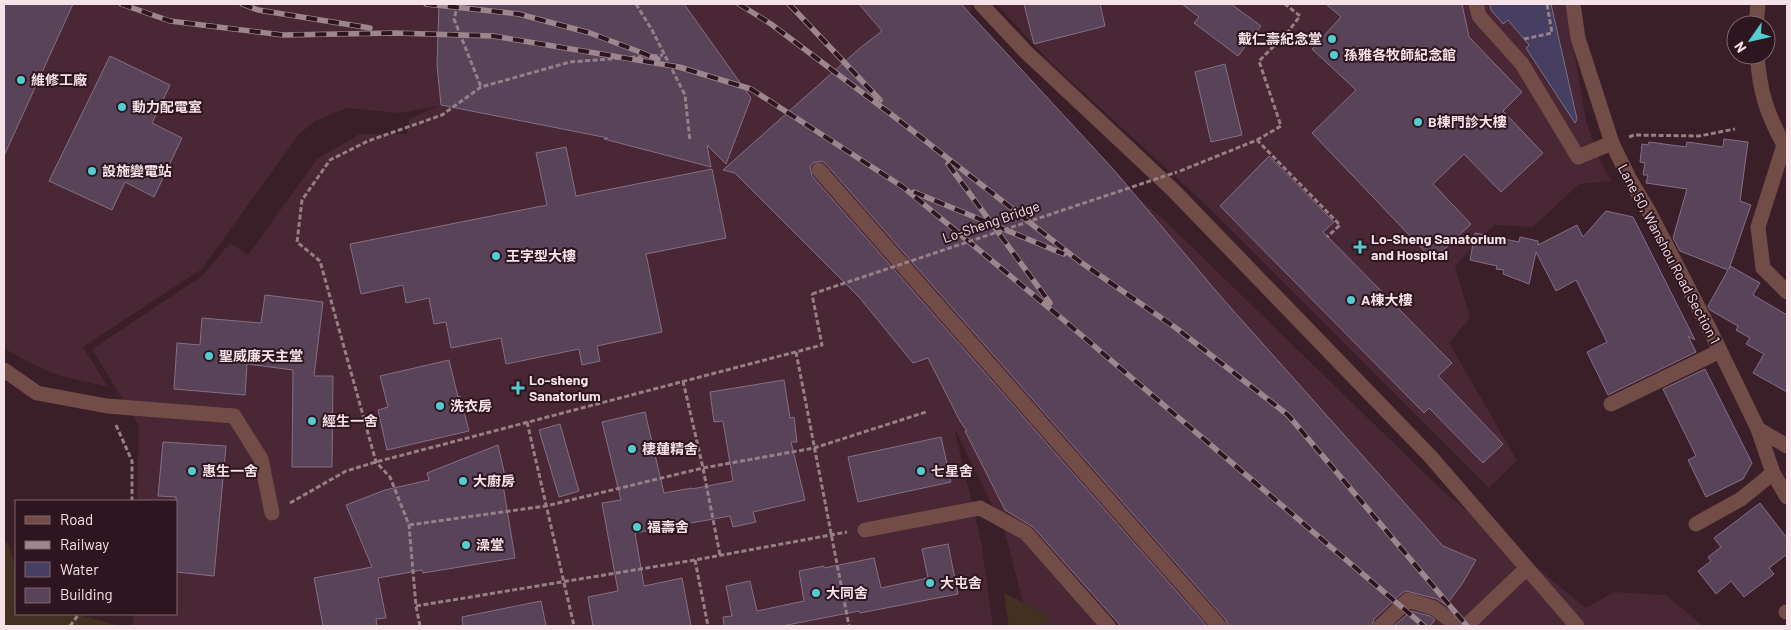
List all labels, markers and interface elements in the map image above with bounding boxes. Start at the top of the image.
north arrow [1726,15,1776,65]
place label: 戴仁壽紀念堂 [1238,30,1322,47]
marker: 戴仁壽紀念堂 [1326,33,1338,45]
text: N [1730,39,1749,56]
place label: 孫雅各牧師紀念館 [1344,46,1456,63]
marker: 孫雅各牧師紀念館 [1328,49,1340,61]
place label: 維修工廠 [31,71,87,88]
marker: 維修工廠 [15,74,27,86]
place label: 動力配電室 [132,98,202,115]
marker: 動力配電室 [116,101,128,113]
place label: B棟門診大樓 [1428,113,1507,130]
marker: B棟門診大樓 [1412,116,1424,128]
street label: Lane 50, Wanshou Road Section 1 [1615,161,1724,347]
place label: 設施變電站 [102,162,172,179]
marker: 設施變電站 [86,165,98,177]
street label: Lo-Sheng Bridge [940,197,1042,246]
place label: Lo-Sheng Sanatorium and Hospital [1371,230,1506,263]
marker: Lo-Sheng Sanatorium and Hospital [1353,240,1367,254]
place label: 王字型大樓 [506,247,576,264]
marker: 王字型大樓 [490,250,502,262]
place label: A棟大樓 [1361,291,1412,308]
marker: A棟大樓 [1345,294,1357,306]
place label: 聖威廉天主堂 [219,347,303,364]
marker: 聖威廉天主堂 [203,350,215,362]
place label: Lo-sheng Sanatorium [529,371,601,404]
marker: Lo-sheng Sanatorium [511,381,525,395]
place label: 洗衣房 [450,397,492,414]
marker: 洗衣房 [434,400,446,412]
place label: 經生一舍 [322,412,378,429]
marker: 經生一舍 [306,415,318,427]
place label: 棲蓮精舍 [642,440,698,457]
marker: 棲蓮精舍 [626,443,638,455]
place label: 惠生一舍 [202,462,258,479]
place label: 七星舍 [931,462,973,479]
marker: 惠生一舍 [186,465,198,477]
marker: 七星舍 [915,465,927,477]
place label: 大廚房 [473,472,515,489]
marker: 大廚房 [457,475,469,487]
legend [15,500,178,615]
text: Road [60,510,93,528]
place label: 福壽舍 [647,518,689,535]
marker: 福壽舍 [631,521,643,533]
text: Railway [60,535,109,553]
place label: 澡堂 [476,536,504,553]
marker: 澡堂 [460,539,472,551]
text: Water [60,560,99,578]
place label: 大屯舍 [940,574,982,591]
marker: 大屯舍 [924,577,936,589]
place label: 大同舍 [826,584,868,601]
text: Building [60,585,113,603]
marker: 大同舍 [810,587,822,599]

